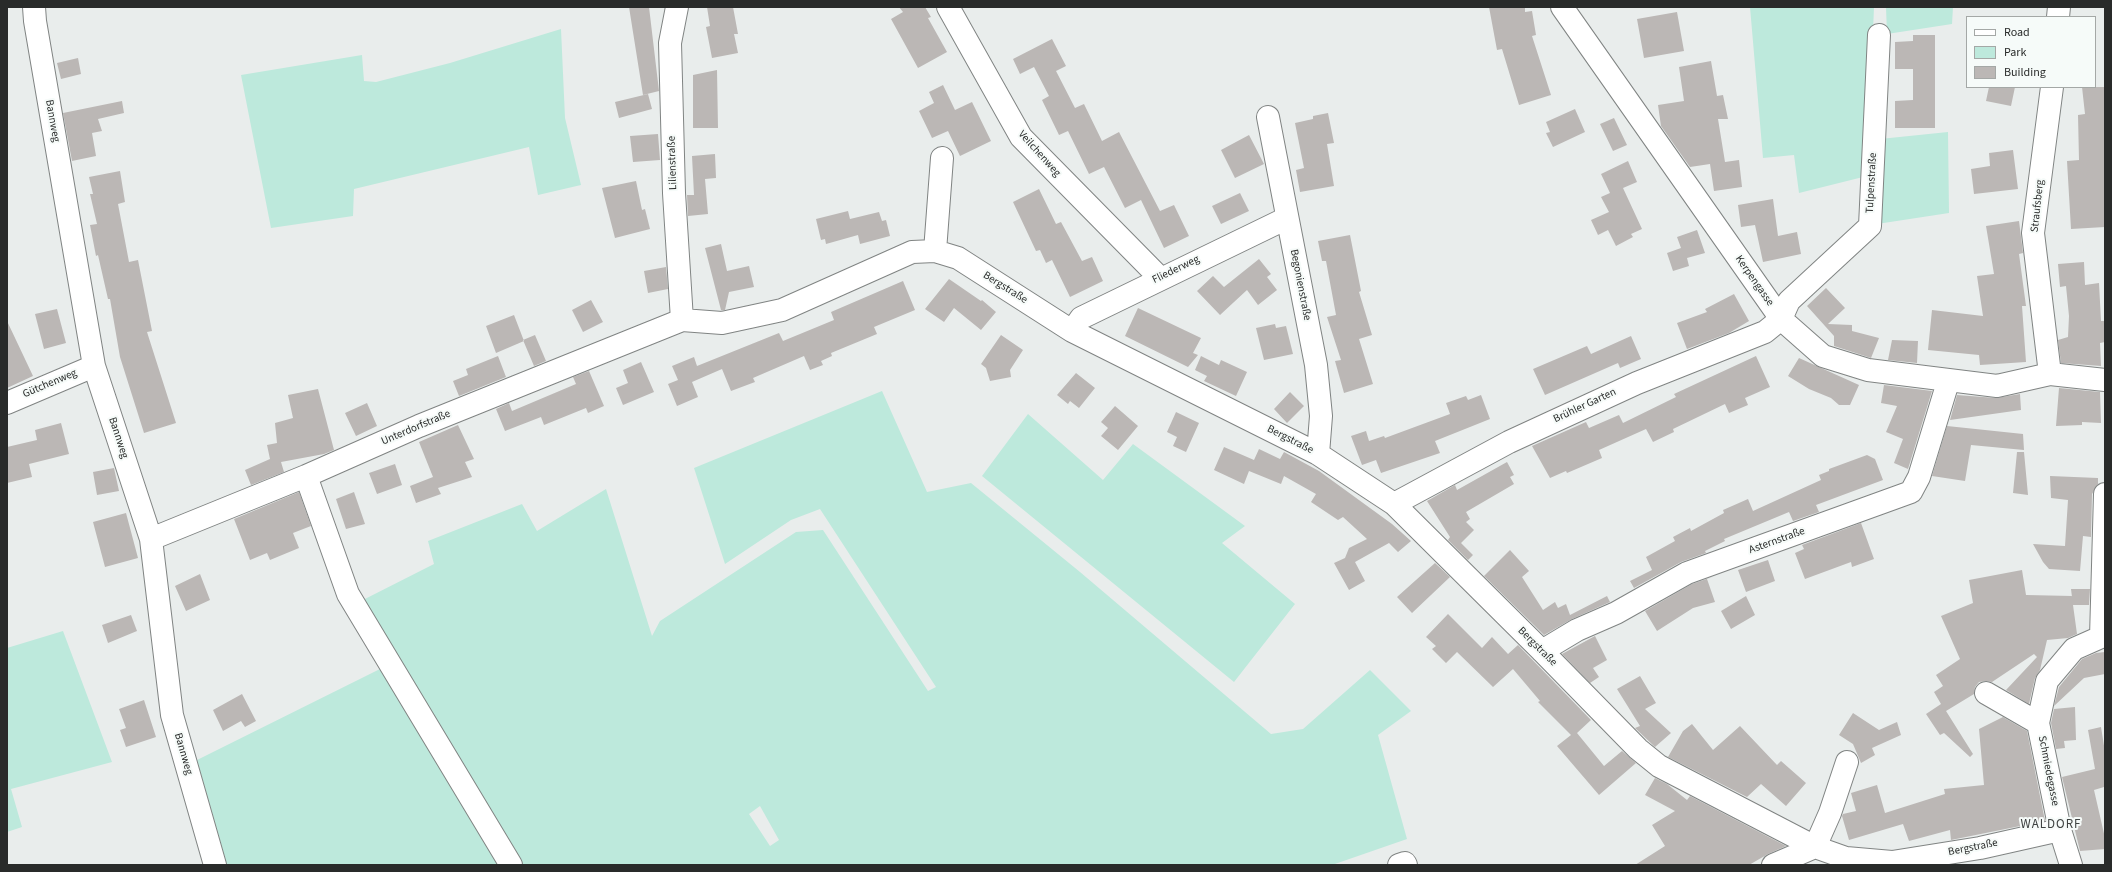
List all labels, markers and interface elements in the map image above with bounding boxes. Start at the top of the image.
legend [1966,16,2096,88]
text: Road [2004,24,2030,41]
text: Park [2004,44,2026,61]
text: Building [2004,64,2046,81]
street label: Bannweg [42,99,62,143]
street label: Veilchenweg [1015,128,1063,180]
street label: Lilienstraße [665,136,681,190]
street label: Tulpenstraße [1864,152,1880,214]
street label: Straufsberg [2029,179,2047,233]
street label: Begonienstraße [1287,248,1313,322]
street label: Fliederweg [1150,253,1202,287]
street label: Kerpengasse [1732,253,1776,309]
street label: Bergstraße [980,269,1030,307]
street label: Gütchenweg [21,367,79,401]
street label: Brühler Garten [1552,386,1618,426]
street label: Unterdorfstraße [379,407,453,449]
street label: Bannweg [105,416,131,460]
street label: Bergstraße [1265,423,1315,457]
street label: Asternstraße [1747,525,1807,557]
street label: Bergstraße [1515,625,1559,669]
street label: Bannweg [171,732,195,776]
street label: Schmiedegasse [2035,735,2061,807]
district label: WALDORF [2020,817,2082,833]
street label: Bergstraße [1947,837,1999,859]

